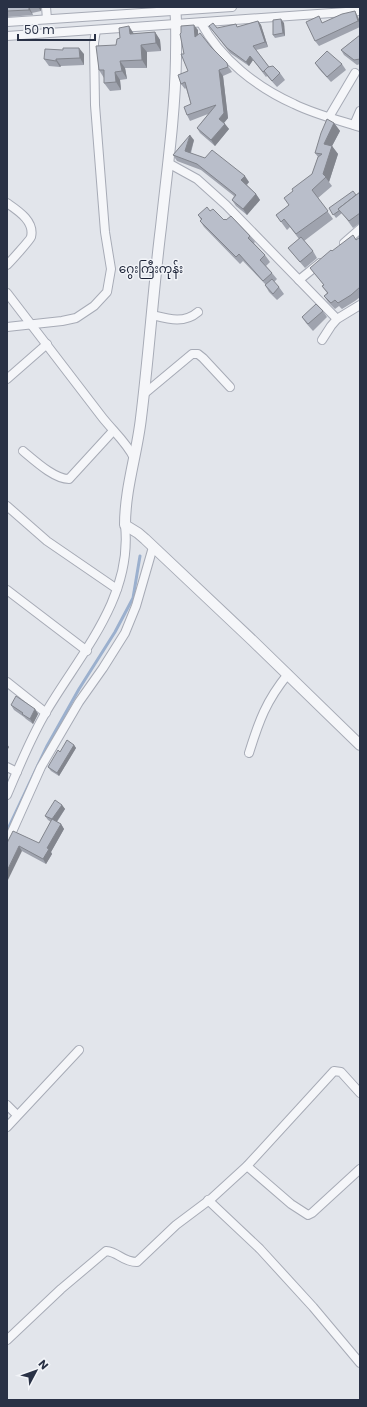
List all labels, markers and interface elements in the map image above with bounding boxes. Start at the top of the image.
scale bar [18,16,95,42]
text: 50 m [24,21,55,38]
district label: ဂွေးကြီးကုန်း [119,260,183,279]
north arrow [16,1351,56,1391]
text: N [35,1356,52,1373]

